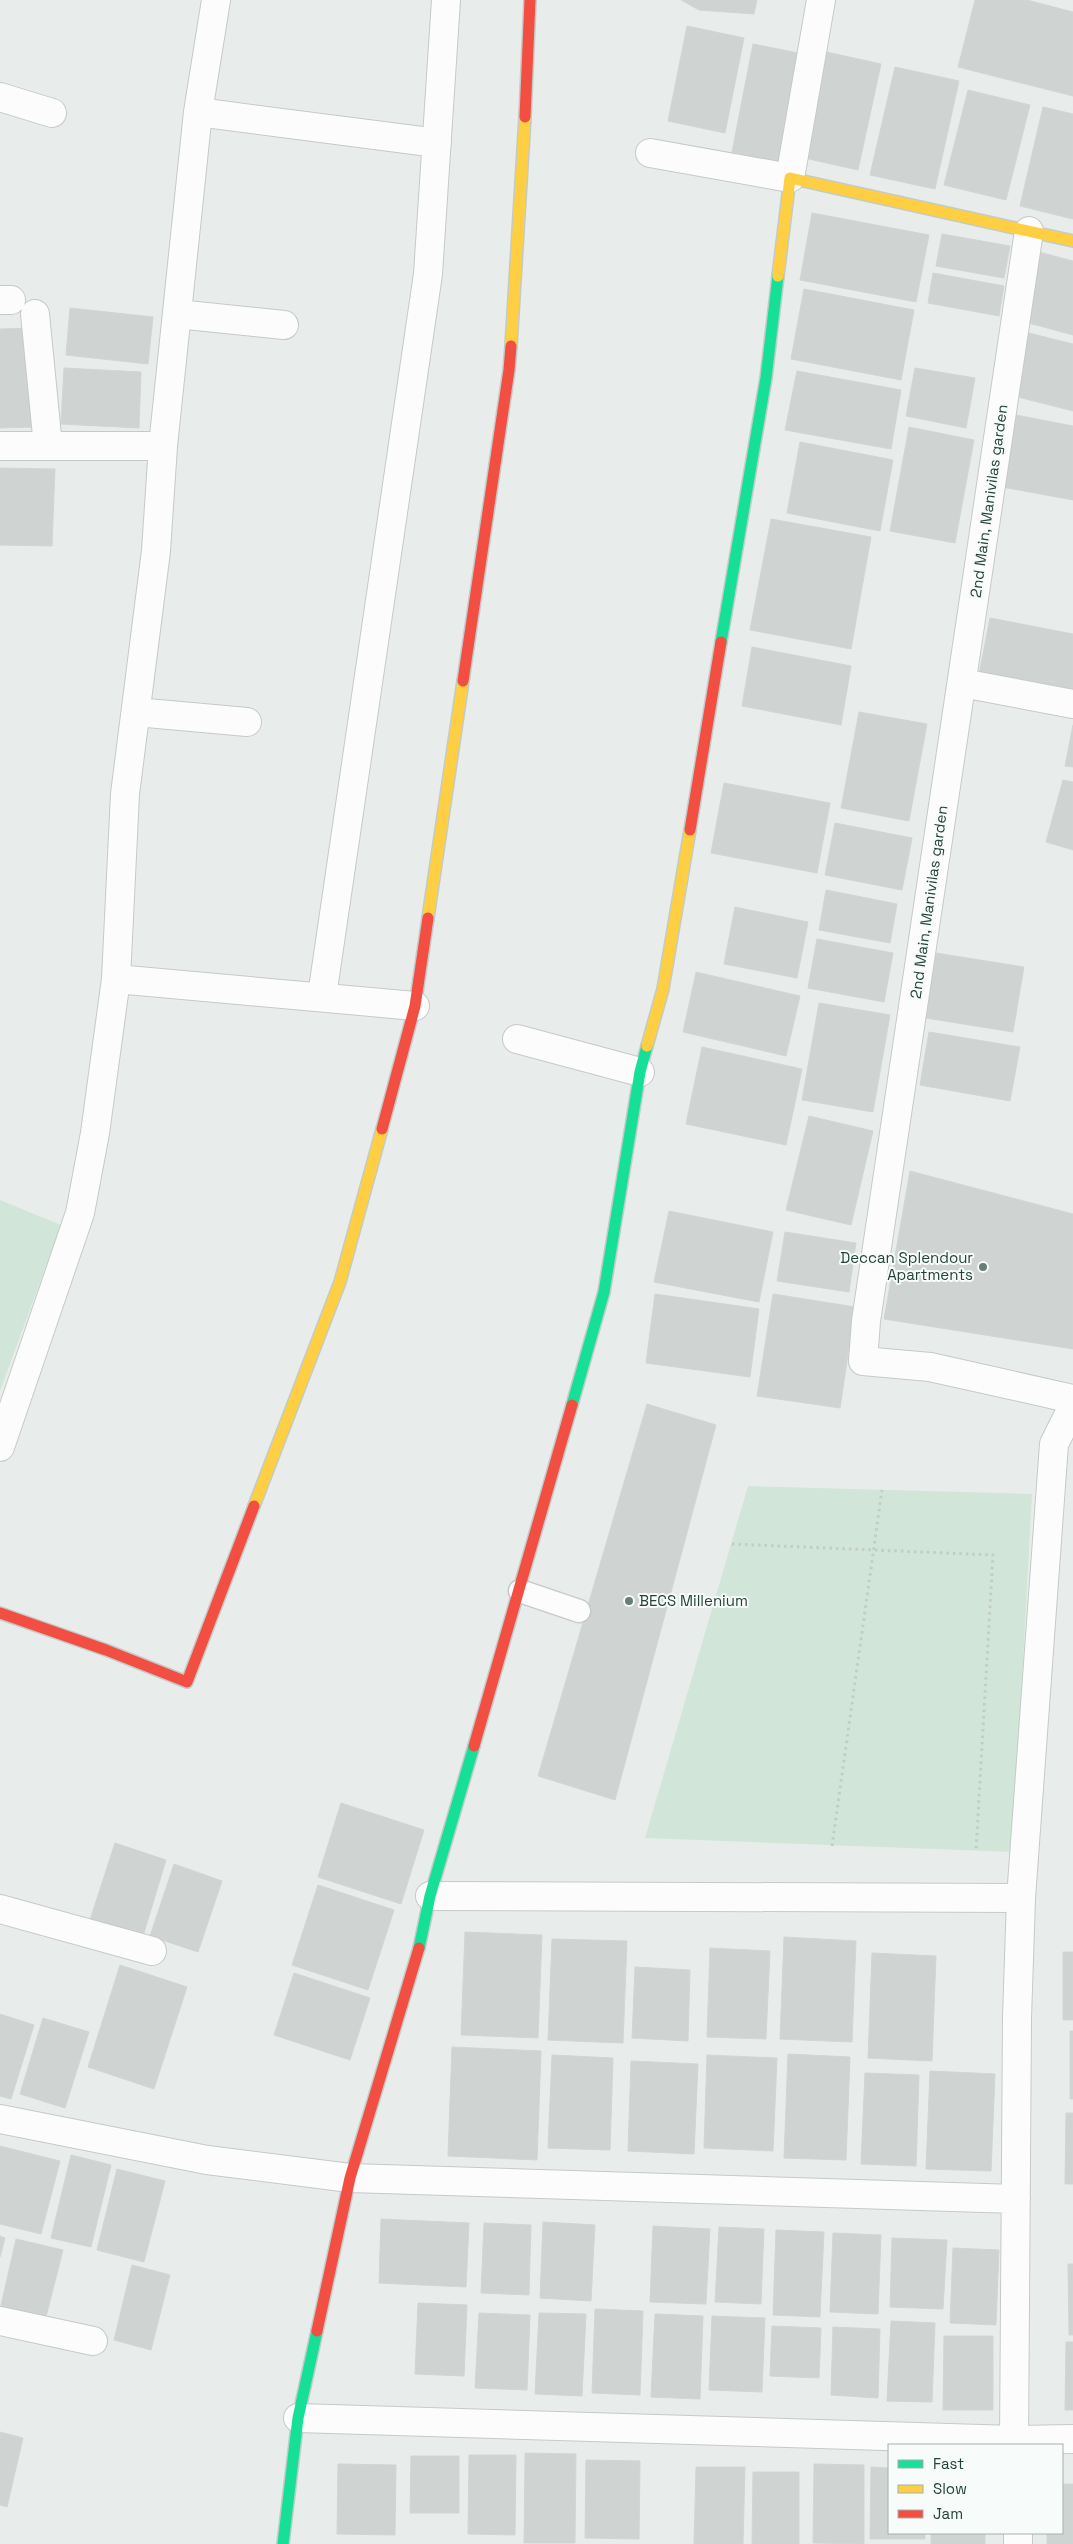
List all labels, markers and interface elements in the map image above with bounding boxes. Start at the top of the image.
street label: 2nd Main, Manivilas garden [966,403,1011,599]
street label: 2nd Main, Manivilas garden [906,804,951,1000]
place label: Deccan Splendour Apartments [840,1248,973,1284]
marker: Deccan Splendour Apartments [977,1261,989,1273]
place label: BECS Millenium [639,1591,748,1610]
marker: BECS Millenium [623,1595,635,1607]
legend [888,2444,1063,2534]
text: Fast [933,2454,964,2473]
text: Slow [933,2479,967,2498]
text: Jam [933,2504,963,2523]

